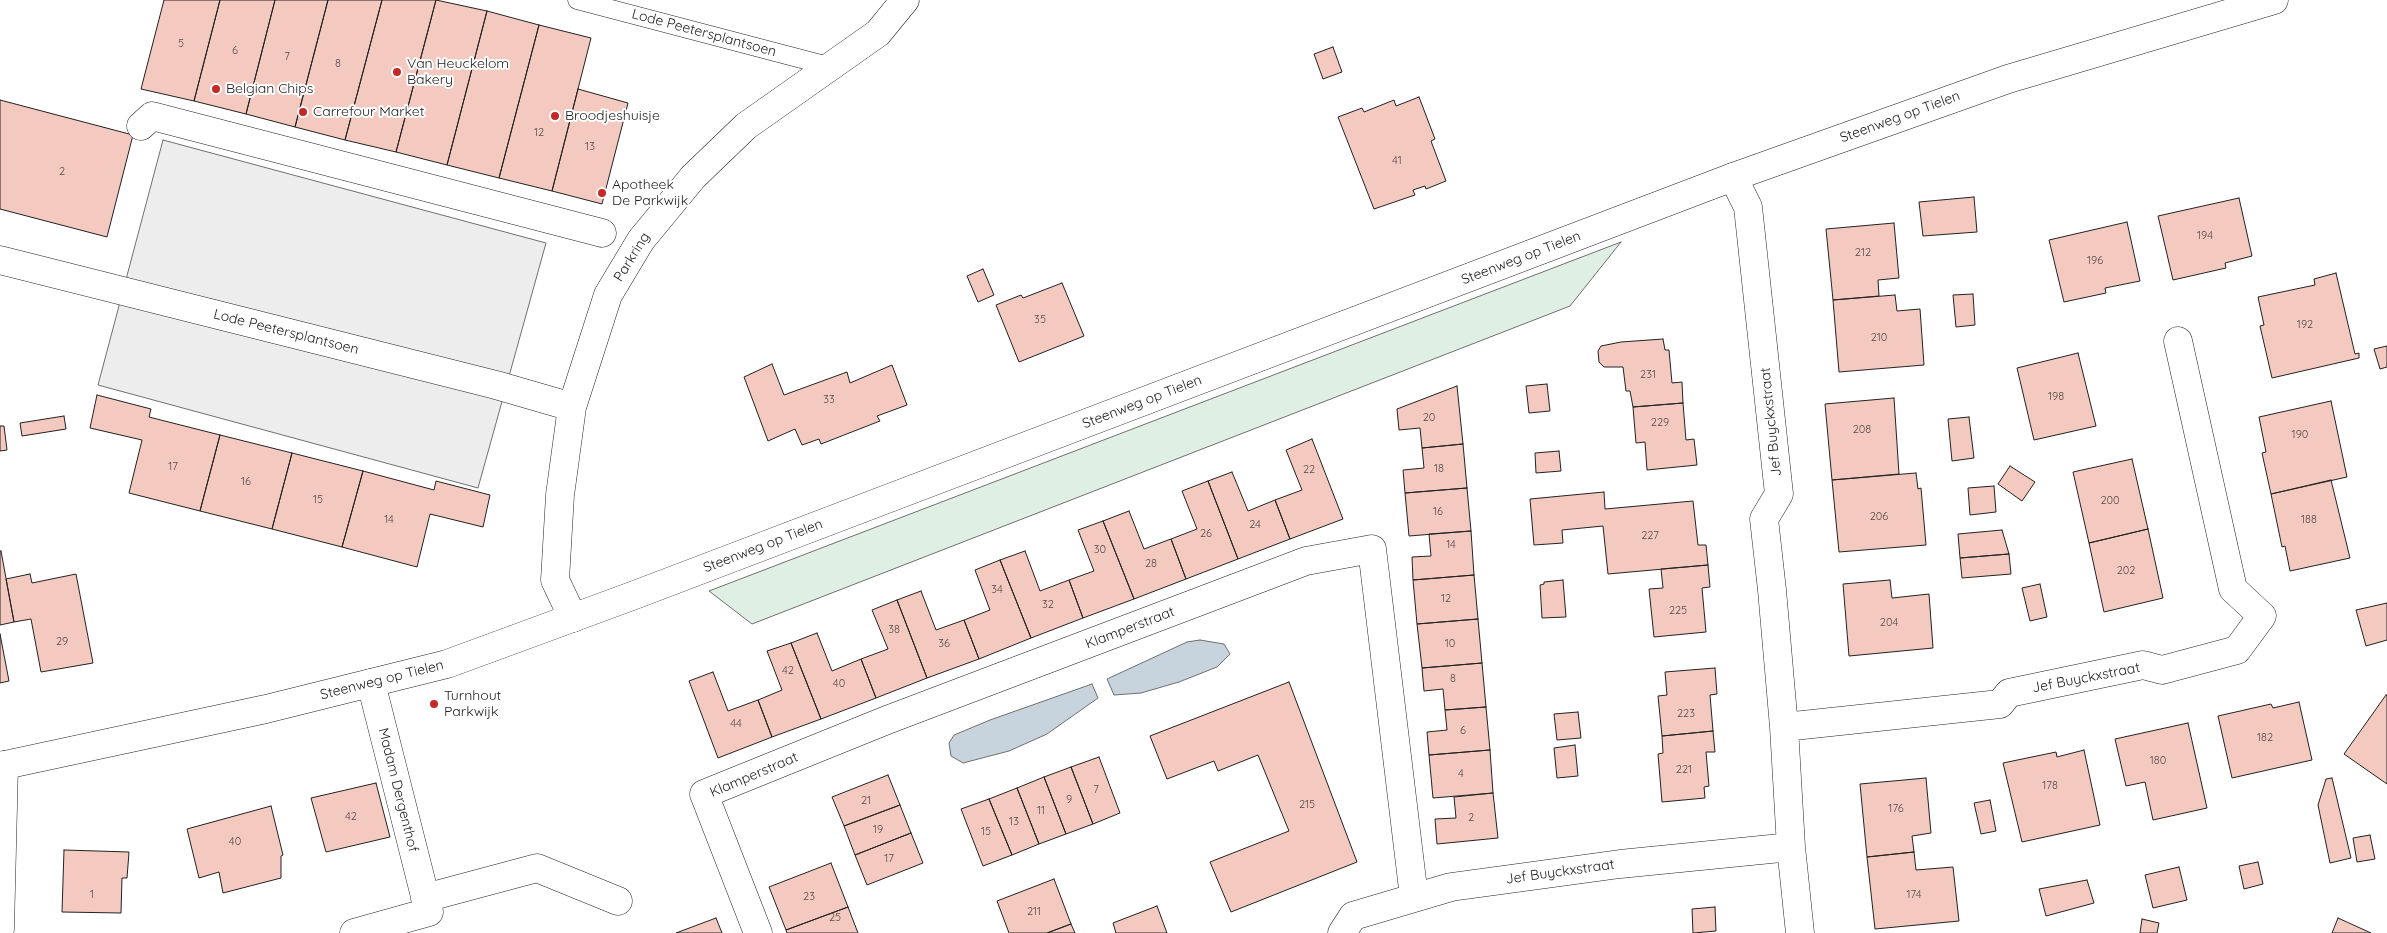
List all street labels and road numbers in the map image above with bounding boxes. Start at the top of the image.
street label: Lode Peetersplantsoen [630,6,778,60]
street label: Steenweg op Tielen [1838,87,1962,147]
street label: Steenweg op Tielen [1459,227,1583,289]
street label: Parkring [610,229,654,285]
street label: Lode Peetersplantsoen [212,306,360,358]
street label: Jef Buyckxstraat [1757,367,1785,477]
street label: Steenweg op Tielen [1080,371,1204,433]
street label: Steenweg op Tielen [701,515,825,577]
street label: Klamperstraat [1083,603,1177,653]
street label: Steenweg op Tielen [319,657,445,703]
street label: Jef Buyckxstraat [2031,659,2141,697]
street label: Madam Dergenthof [374,726,422,854]
street label: Klamperstraat [707,749,801,801]
street label: Jef Buyckxstraat [1505,856,1615,888]

